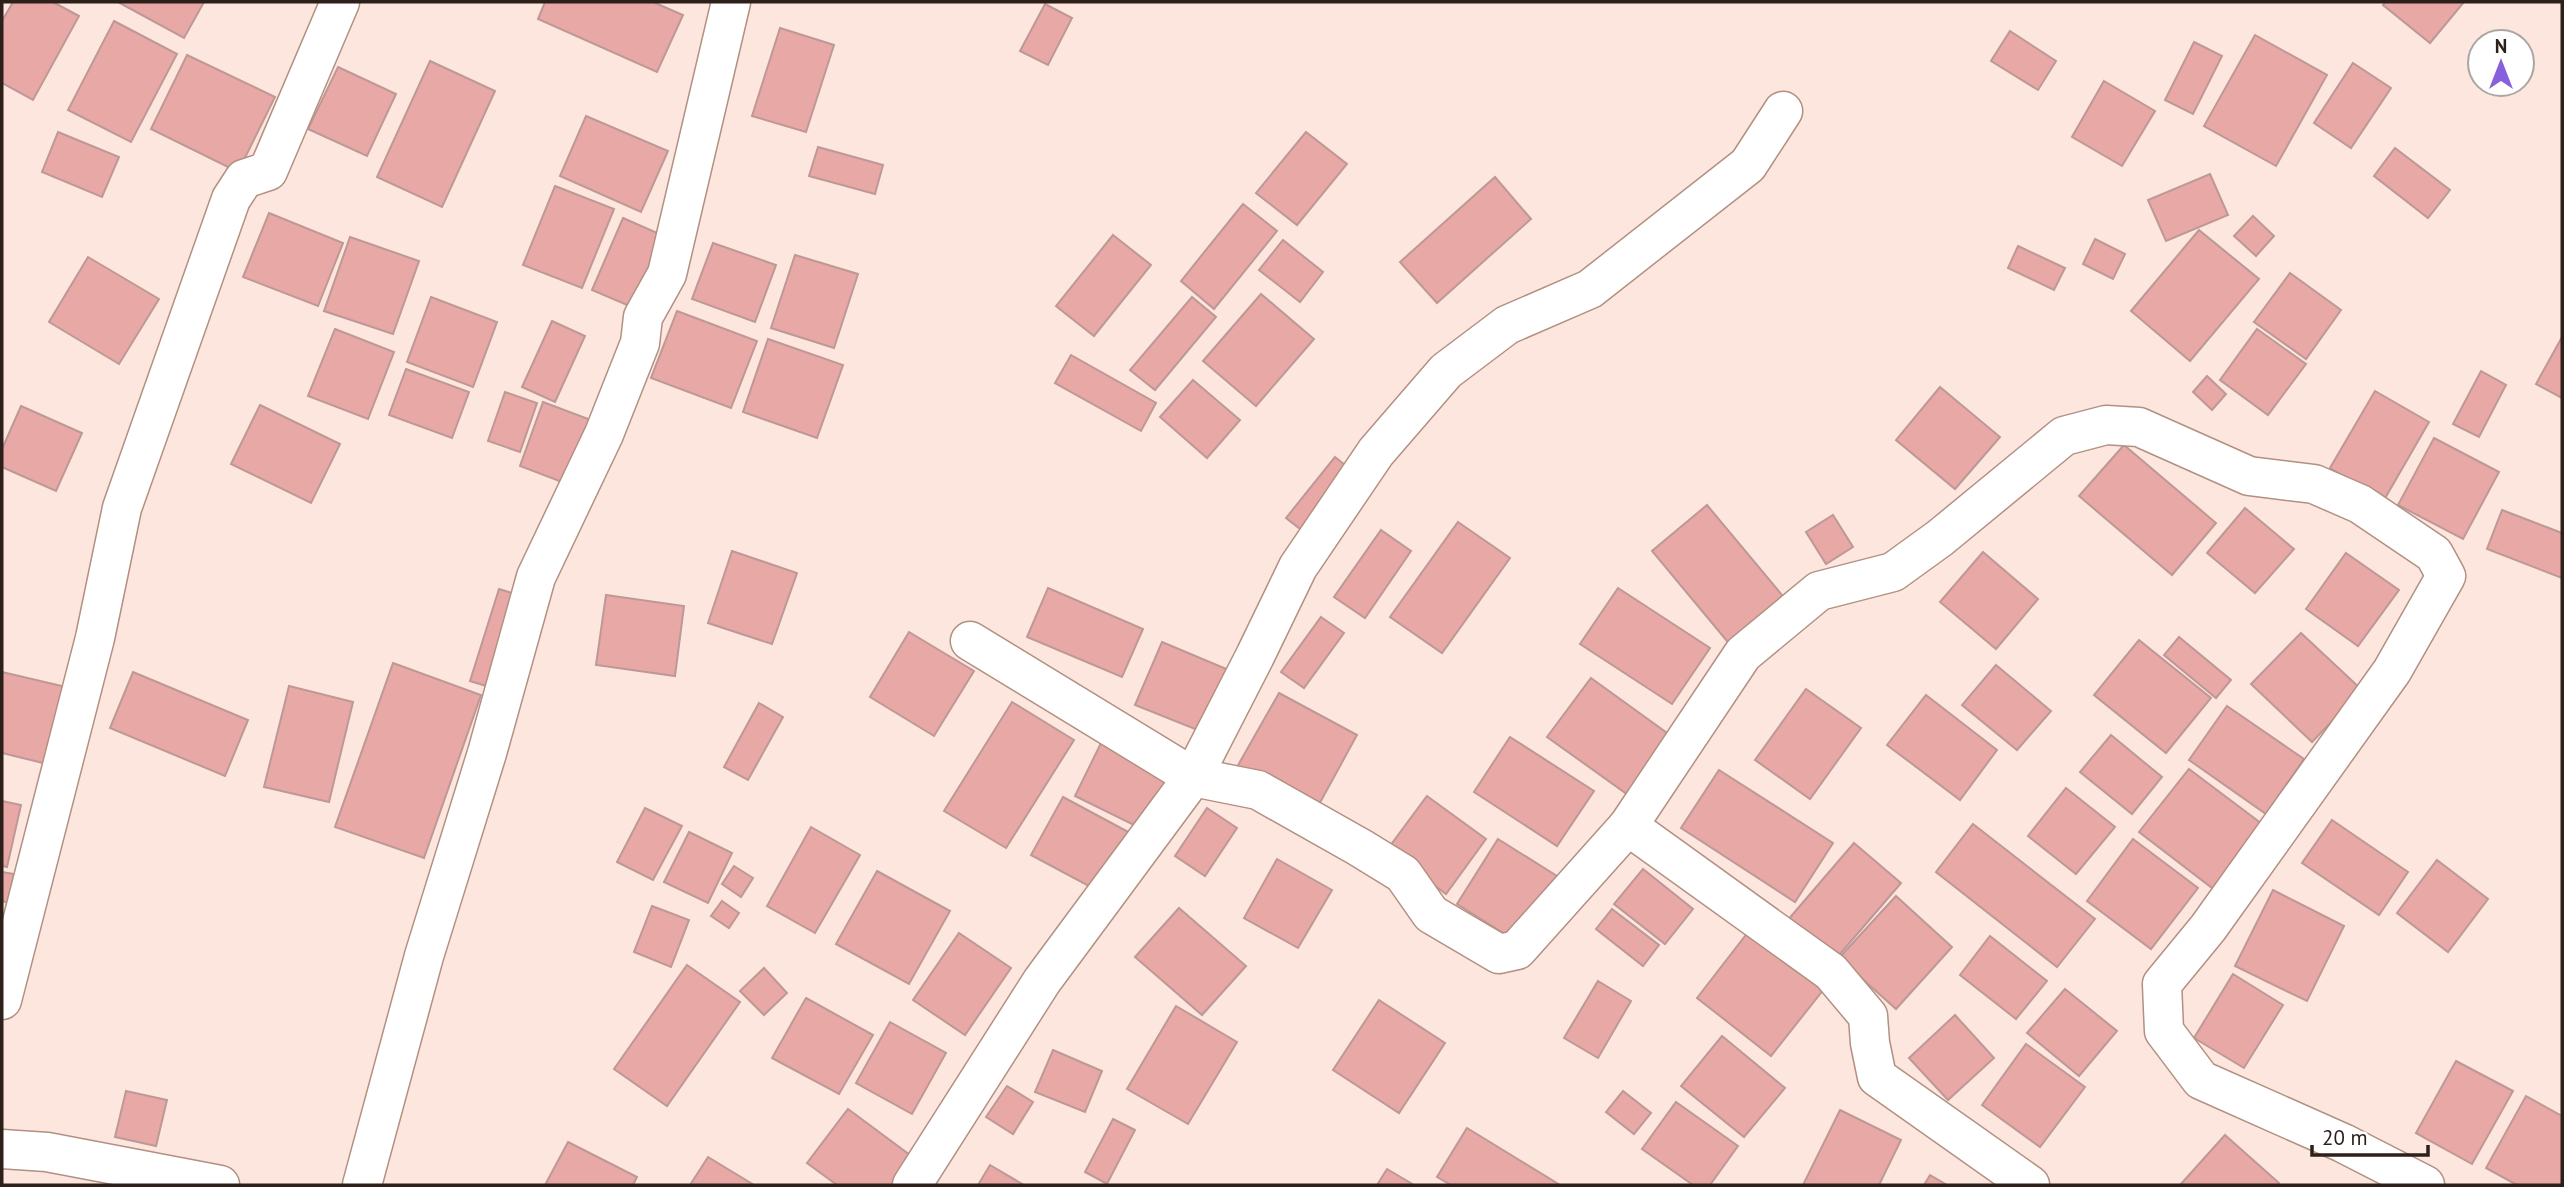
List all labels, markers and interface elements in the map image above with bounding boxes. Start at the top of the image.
north arrow [2466,28,2536,98]
text: N [2495,34,2507,58]
scale bar [2312,1114,2428,1158]
text: 20 m [2322,1124,2368,1151]

